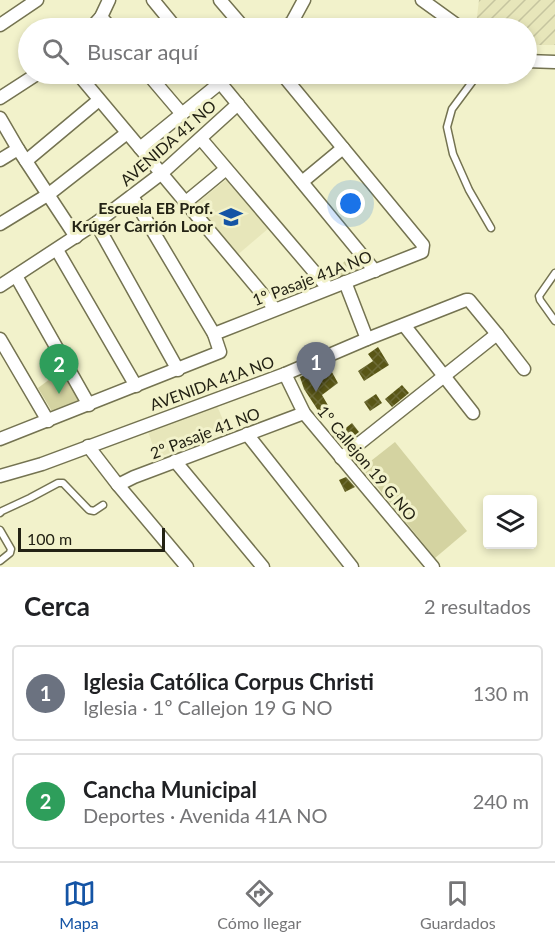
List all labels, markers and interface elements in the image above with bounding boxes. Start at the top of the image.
search box [18,18,537,84]
icon: search [39,35,72,68]
text: Buscar aquí [87,38,198,65]
street label: AVENIDA 41 NO [116,96,220,189]
your location [336,189,365,218]
place label: Escuela EB Prof. Krúger Carrión Loor [72,198,213,235]
school or university icon: Escuela EB Prof. Krúger Carrión Loor [218,204,244,230]
street label: 1º Pasaje 41A NO [249,246,374,309]
pin: 1 [296,342,336,392]
pin: 2 [40,344,78,394]
street label: AVENIDA 41A NO [147,351,277,414]
street label: 1º Callejon 19 G NO [314,401,421,524]
street label: 2º Pasaje 41 NO [147,403,263,462]
map controls [483,495,537,549]
button: layers [483,495,537,549]
scale bar [18,525,165,552]
text: 100 m [27,529,72,548]
text: Cerca [24,590,90,622]
text: 2 resultados [424,594,531,618]
text: Iglesia Católica Corpus Christi [83,668,374,695]
text: 1 [40,681,51,705]
text: 130 m [473,681,529,705]
text: Iglesia · 1º Callejon 19 G NO [83,695,333,719]
text: Cancha Municipal [83,776,257,803]
text: 2 [40,789,51,813]
text: 240 m [473,789,529,813]
text: Deportes · Avenida 41A NO [83,803,328,827]
tab: Mapa [59,877,99,932]
tab: Cómo llegar [217,877,301,932]
tab: Guardados [420,877,496,932]

